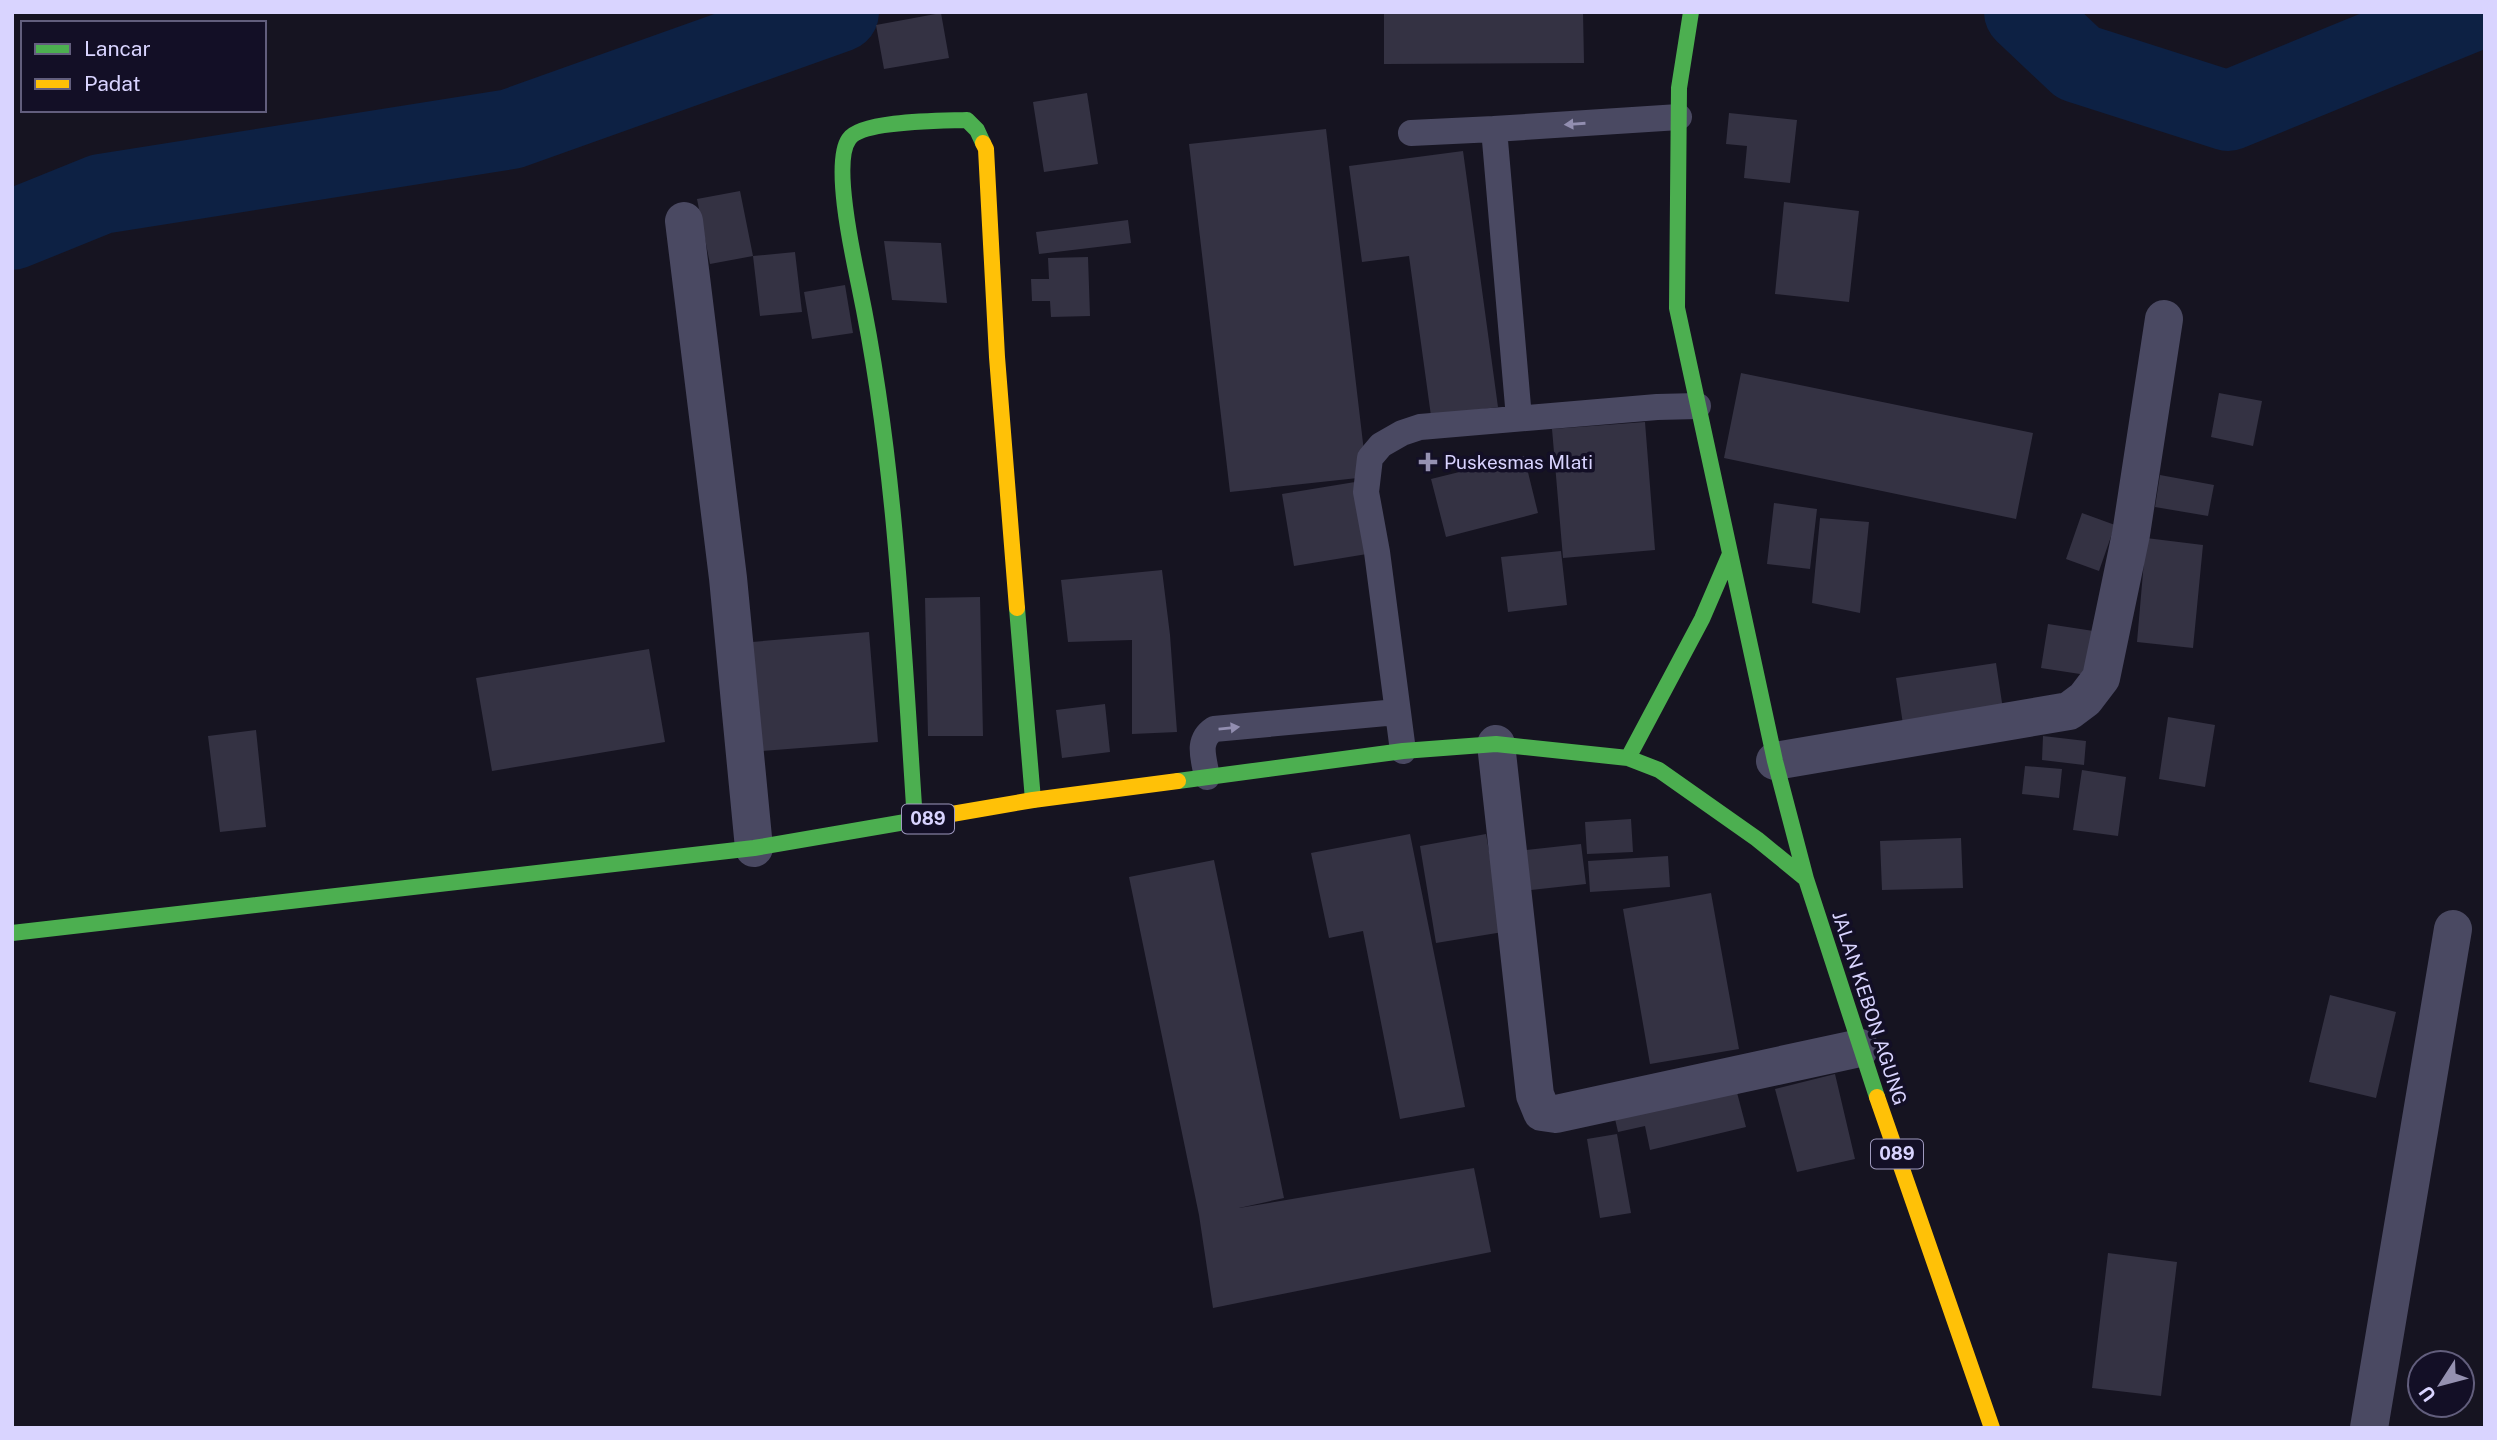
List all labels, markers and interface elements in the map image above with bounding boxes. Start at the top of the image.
legend [21,21,266,112]
text: Lancar [84,36,151,61]
text: Padat [84,71,141,96]
one-way arrow [1564,119,1586,130]
place label: Puskesmas Mlati [1444,451,1593,473]
marker: Puskesmas Mlati [1418,452,1438,472]
one-way arrow [1218,722,1240,733]
road number: 089 [902,804,954,834]
street label: JALAN KEBON AGUNG [1828,908,1912,1108]
road number: 089 [1871,1140,1923,1168]
north arrow [2406,1349,2476,1419]
text: U [2414,1382,2440,1406]

